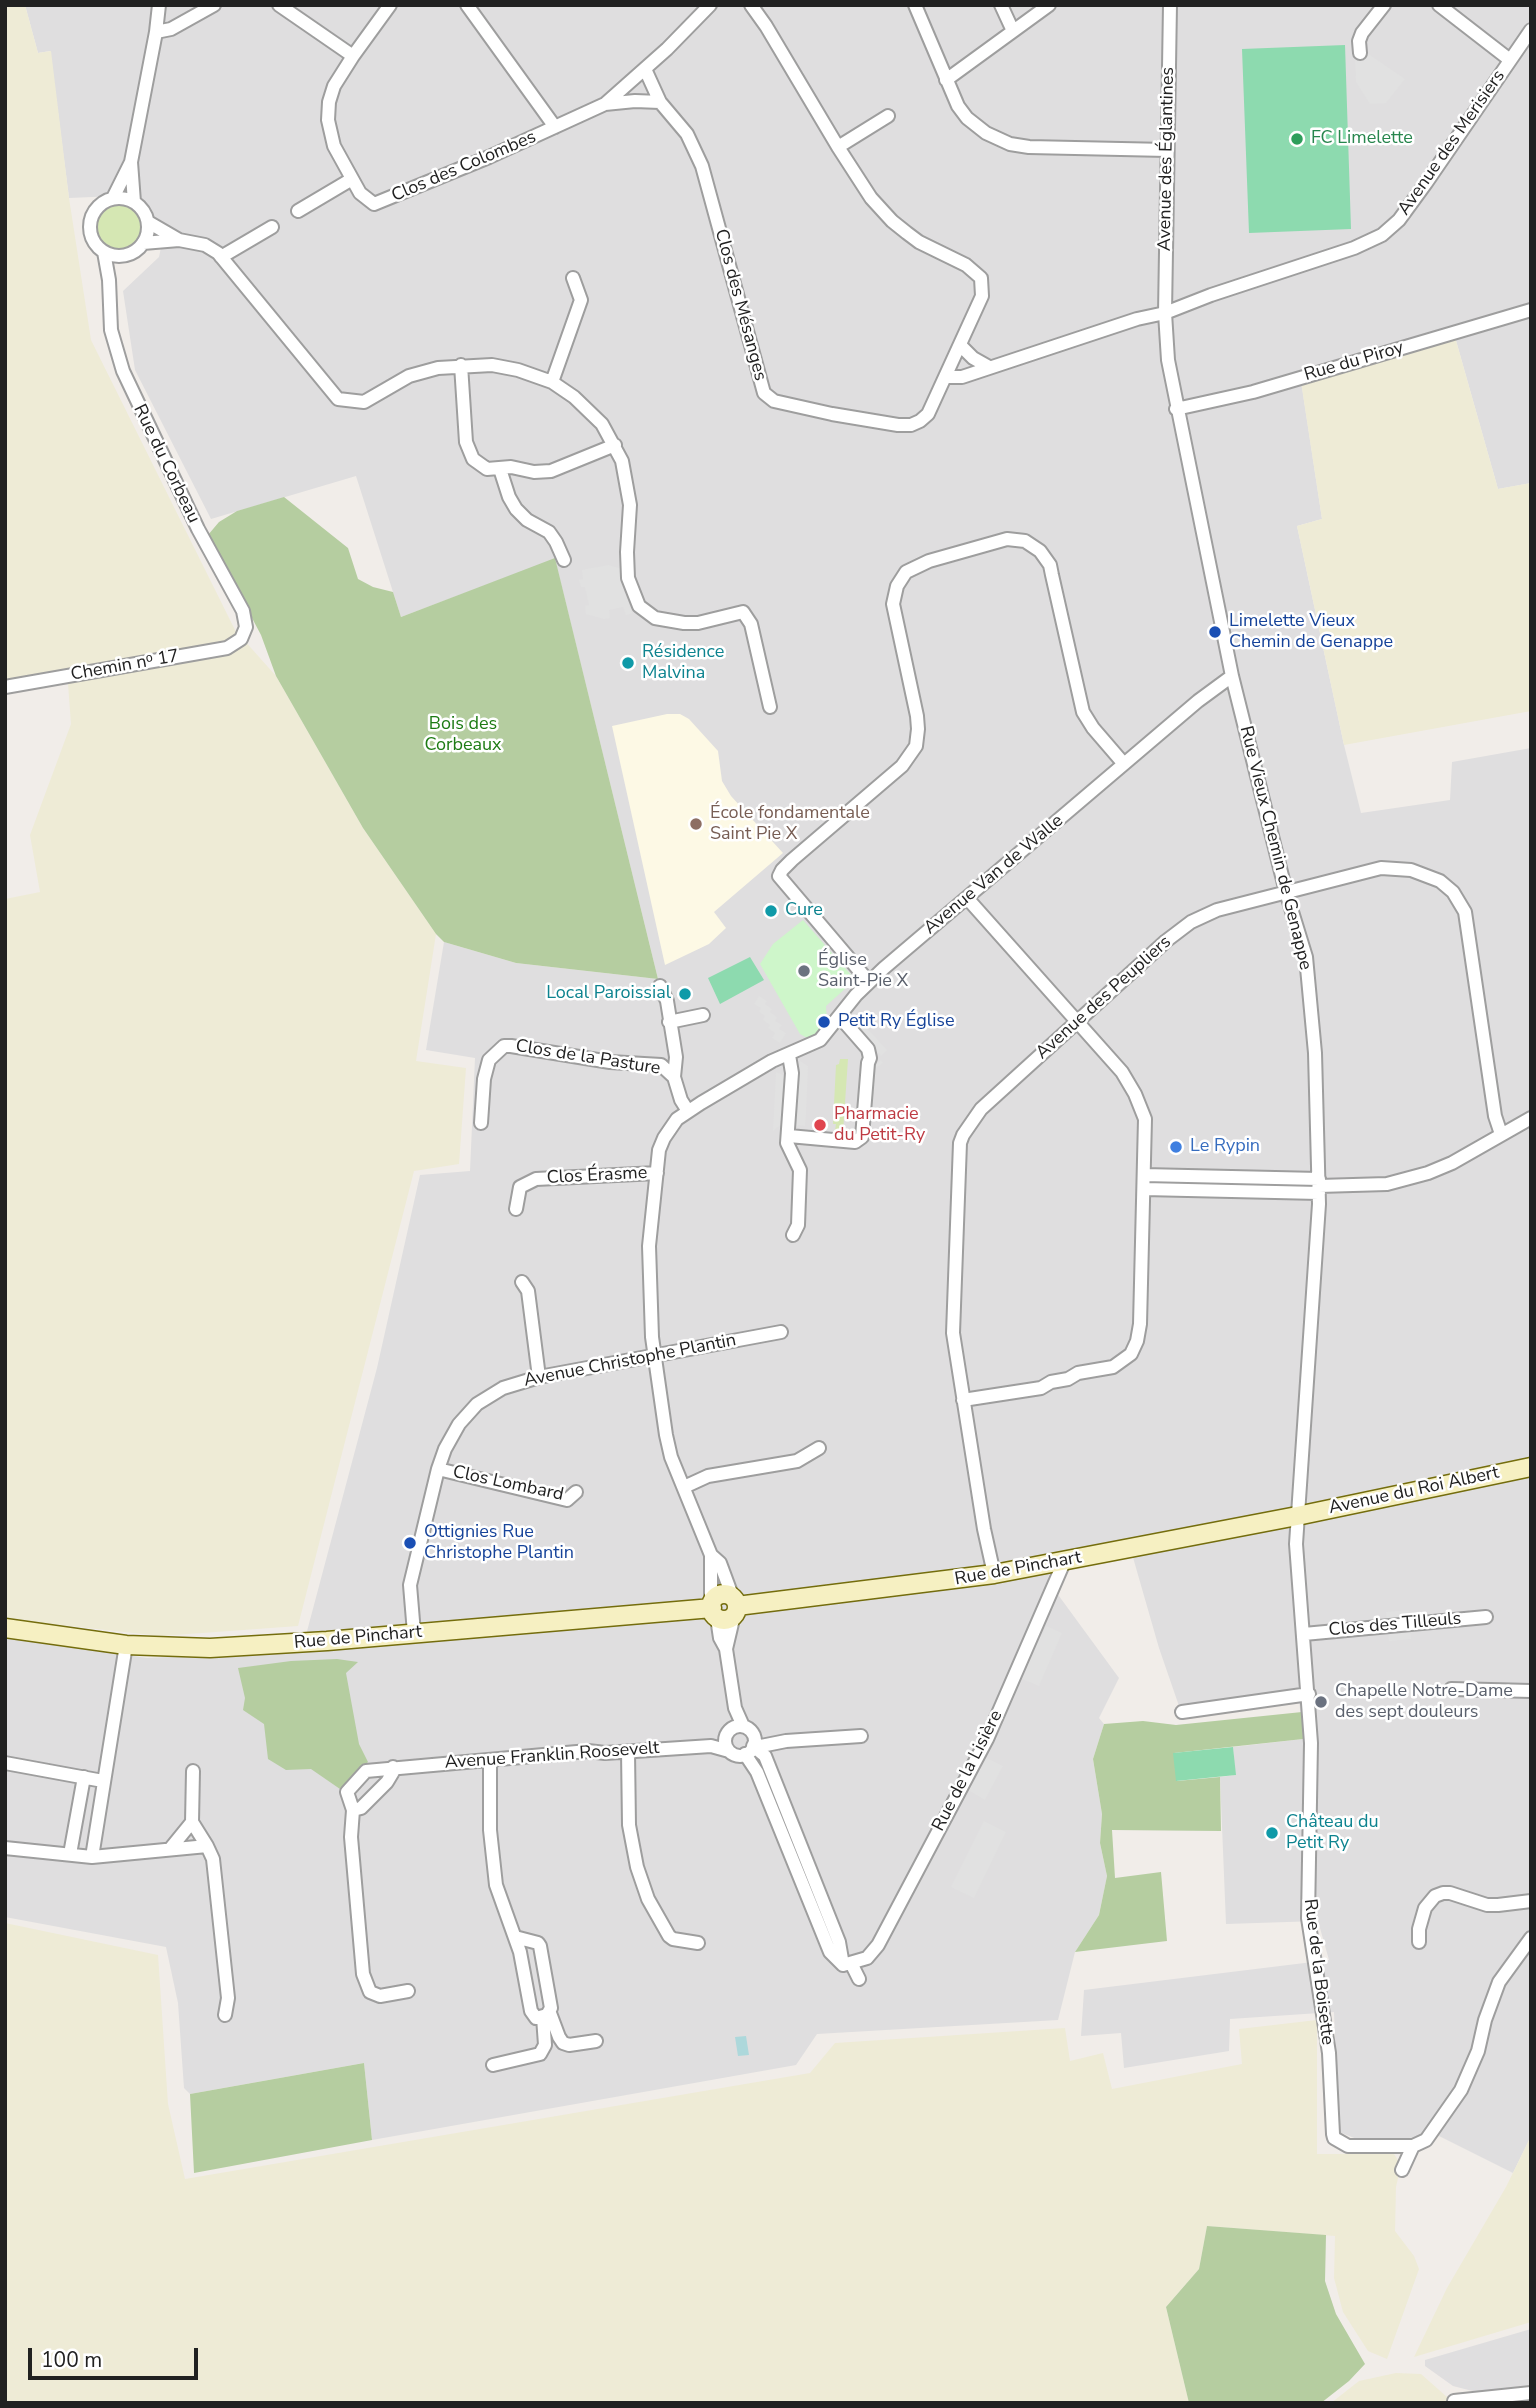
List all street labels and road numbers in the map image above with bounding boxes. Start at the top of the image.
street label: Avenue des Merisiers [1394,66,1510,220]
street label: Avenue des Églantines [1155,67,1179,251]
street label: Clos des Colombes [388,127,540,207]
street label: Clos des Mésanges [709,227,771,383]
street label: Rue du Piroy [1302,337,1406,387]
street label: Rue du Corbeau [128,401,204,527]
street label: Chemin nᵒ 17 [69,646,181,686]
street label: Rue Vieux Chemin de Genappe [1234,724,1316,972]
street label: Avenue Van de Walle [920,811,1068,939]
street label: Avenue des Peupliers [1032,932,1176,1064]
street label: Clos de la Pasture [514,1036,662,1080]
street label: Clos Érasme [546,1163,648,1189]
street label: Avenue Christophe Plantin [522,1330,738,1392]
street label: Clos Lombard [451,1462,565,1506]
street label: Avenue du Roi Albert [1327,1462,1501,1520]
street label: Rue de Pinchart [953,1547,1083,1591]
street label: Clos des Tilleuls [1328,1608,1462,1642]
street label: Rue de Pinchart [293,1622,423,1654]
street label: Rue de la Lisière [928,1707,1008,1835]
street label: Avenue Franklin Roosevelt [444,1738,660,1774]
street label: Rue de la Boisette [1298,1898,1338,2046]

